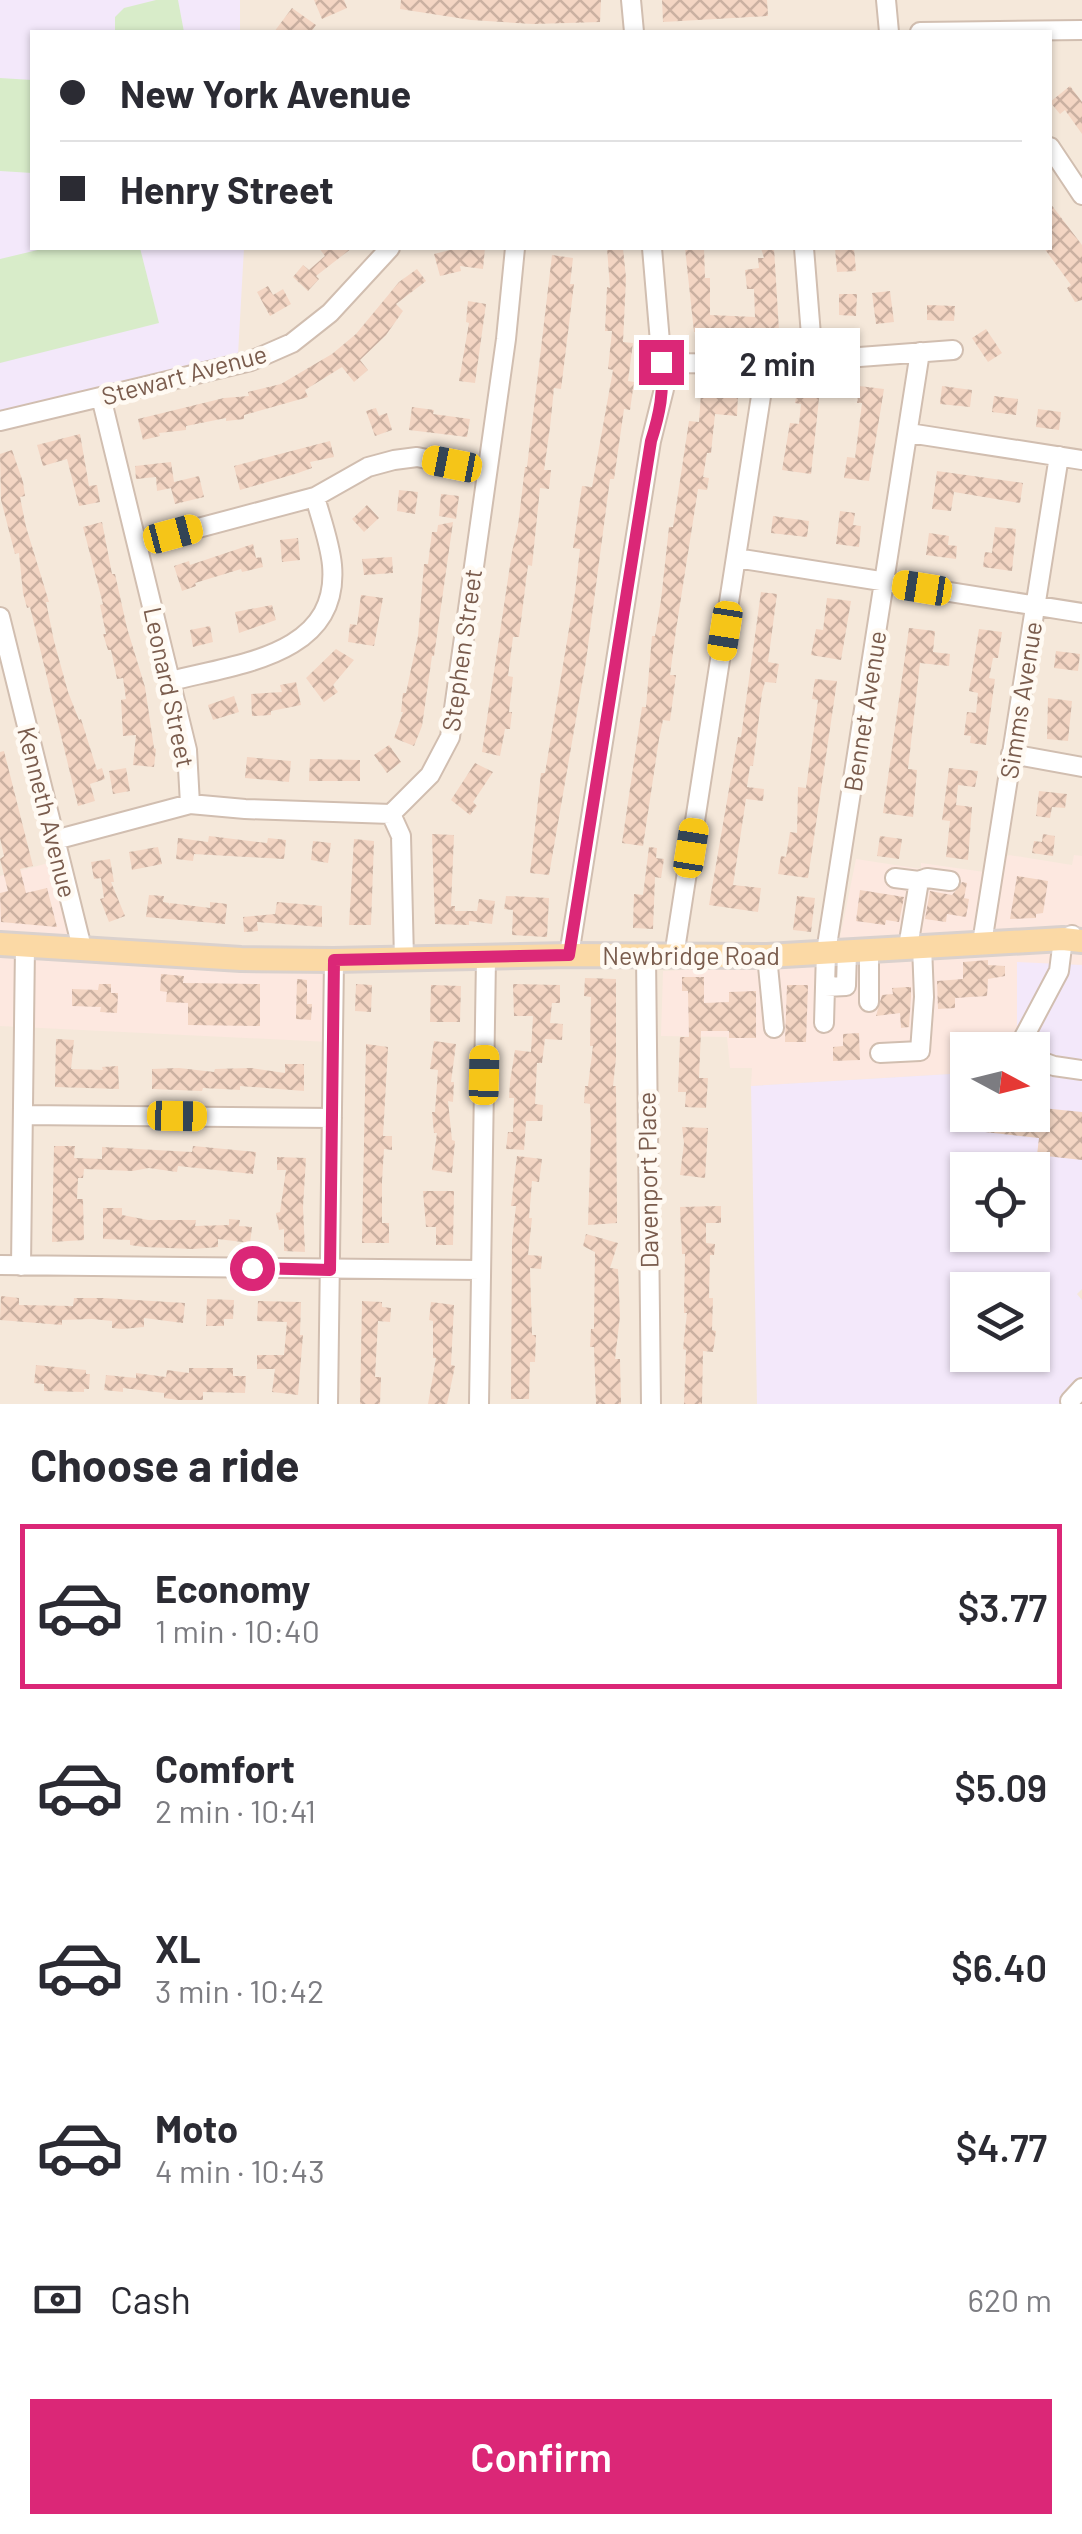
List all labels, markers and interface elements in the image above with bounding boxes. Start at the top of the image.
text: New York Avenue [120,70,411,116]
text: Henry Street [120,166,334,212]
callout: 2 min [696,327,861,397]
street label: Stewart Avenue [98,338,270,410]
route end [639,340,684,385]
text: 2 min [739,344,816,382]
car [420,444,484,484]
car [140,512,206,556]
street label: Stephen Street [435,567,487,733]
car [890,568,954,608]
car [705,599,745,663]
street label: Leonard Street [138,604,202,770]
street label: Simms Avenue [993,619,1047,781]
street label: Bennet Avenue [836,628,892,794]
street label: Kenneth Avenue [12,723,84,901]
car [671,816,711,880]
street label: Newbridge Road [602,940,780,970]
north arrow [950,1032,1050,1132]
map controls [950,1032,1050,1372]
car [468,1045,500,1105]
street label: Davenport Place [630,1091,664,1269]
car [147,1100,207,1132]
button: locate [950,1152,1050,1252]
route start [230,1246,275,1291]
button: layers [950,1272,1050,1372]
text: Choose a ride [30,1437,300,1491]
icon: car [35,1562,125,1652]
text: Economy [155,1565,310,1611]
text: $3.77 [958,1584,1047,1630]
text: 1 min · 10:40 [155,1611,320,1649]
icon: car [35,1742,125,1832]
text: Comfort [155,1745,295,1791]
text: $5.09 [954,1764,1047,1810]
text: 2 min · 10:41 [155,1791,316,1829]
icon: car [35,1922,125,2012]
text: XL [155,1925,201,1971]
text: $6.40 [951,1944,1047,1990]
text: 3 min · 10:42 [155,1971,324,2009]
icon: car [35,2102,125,2192]
text: Moto [155,2105,238,2151]
text: $4.77 [956,2124,1047,2170]
text: 4 min · 10:43 [155,2151,325,2189]
icon: cash [30,2272,85,2327]
text: Cash [110,2276,191,2322]
text: 620 m [967,2280,1052,2318]
button: Confirm [30,2399,1052,2514]

